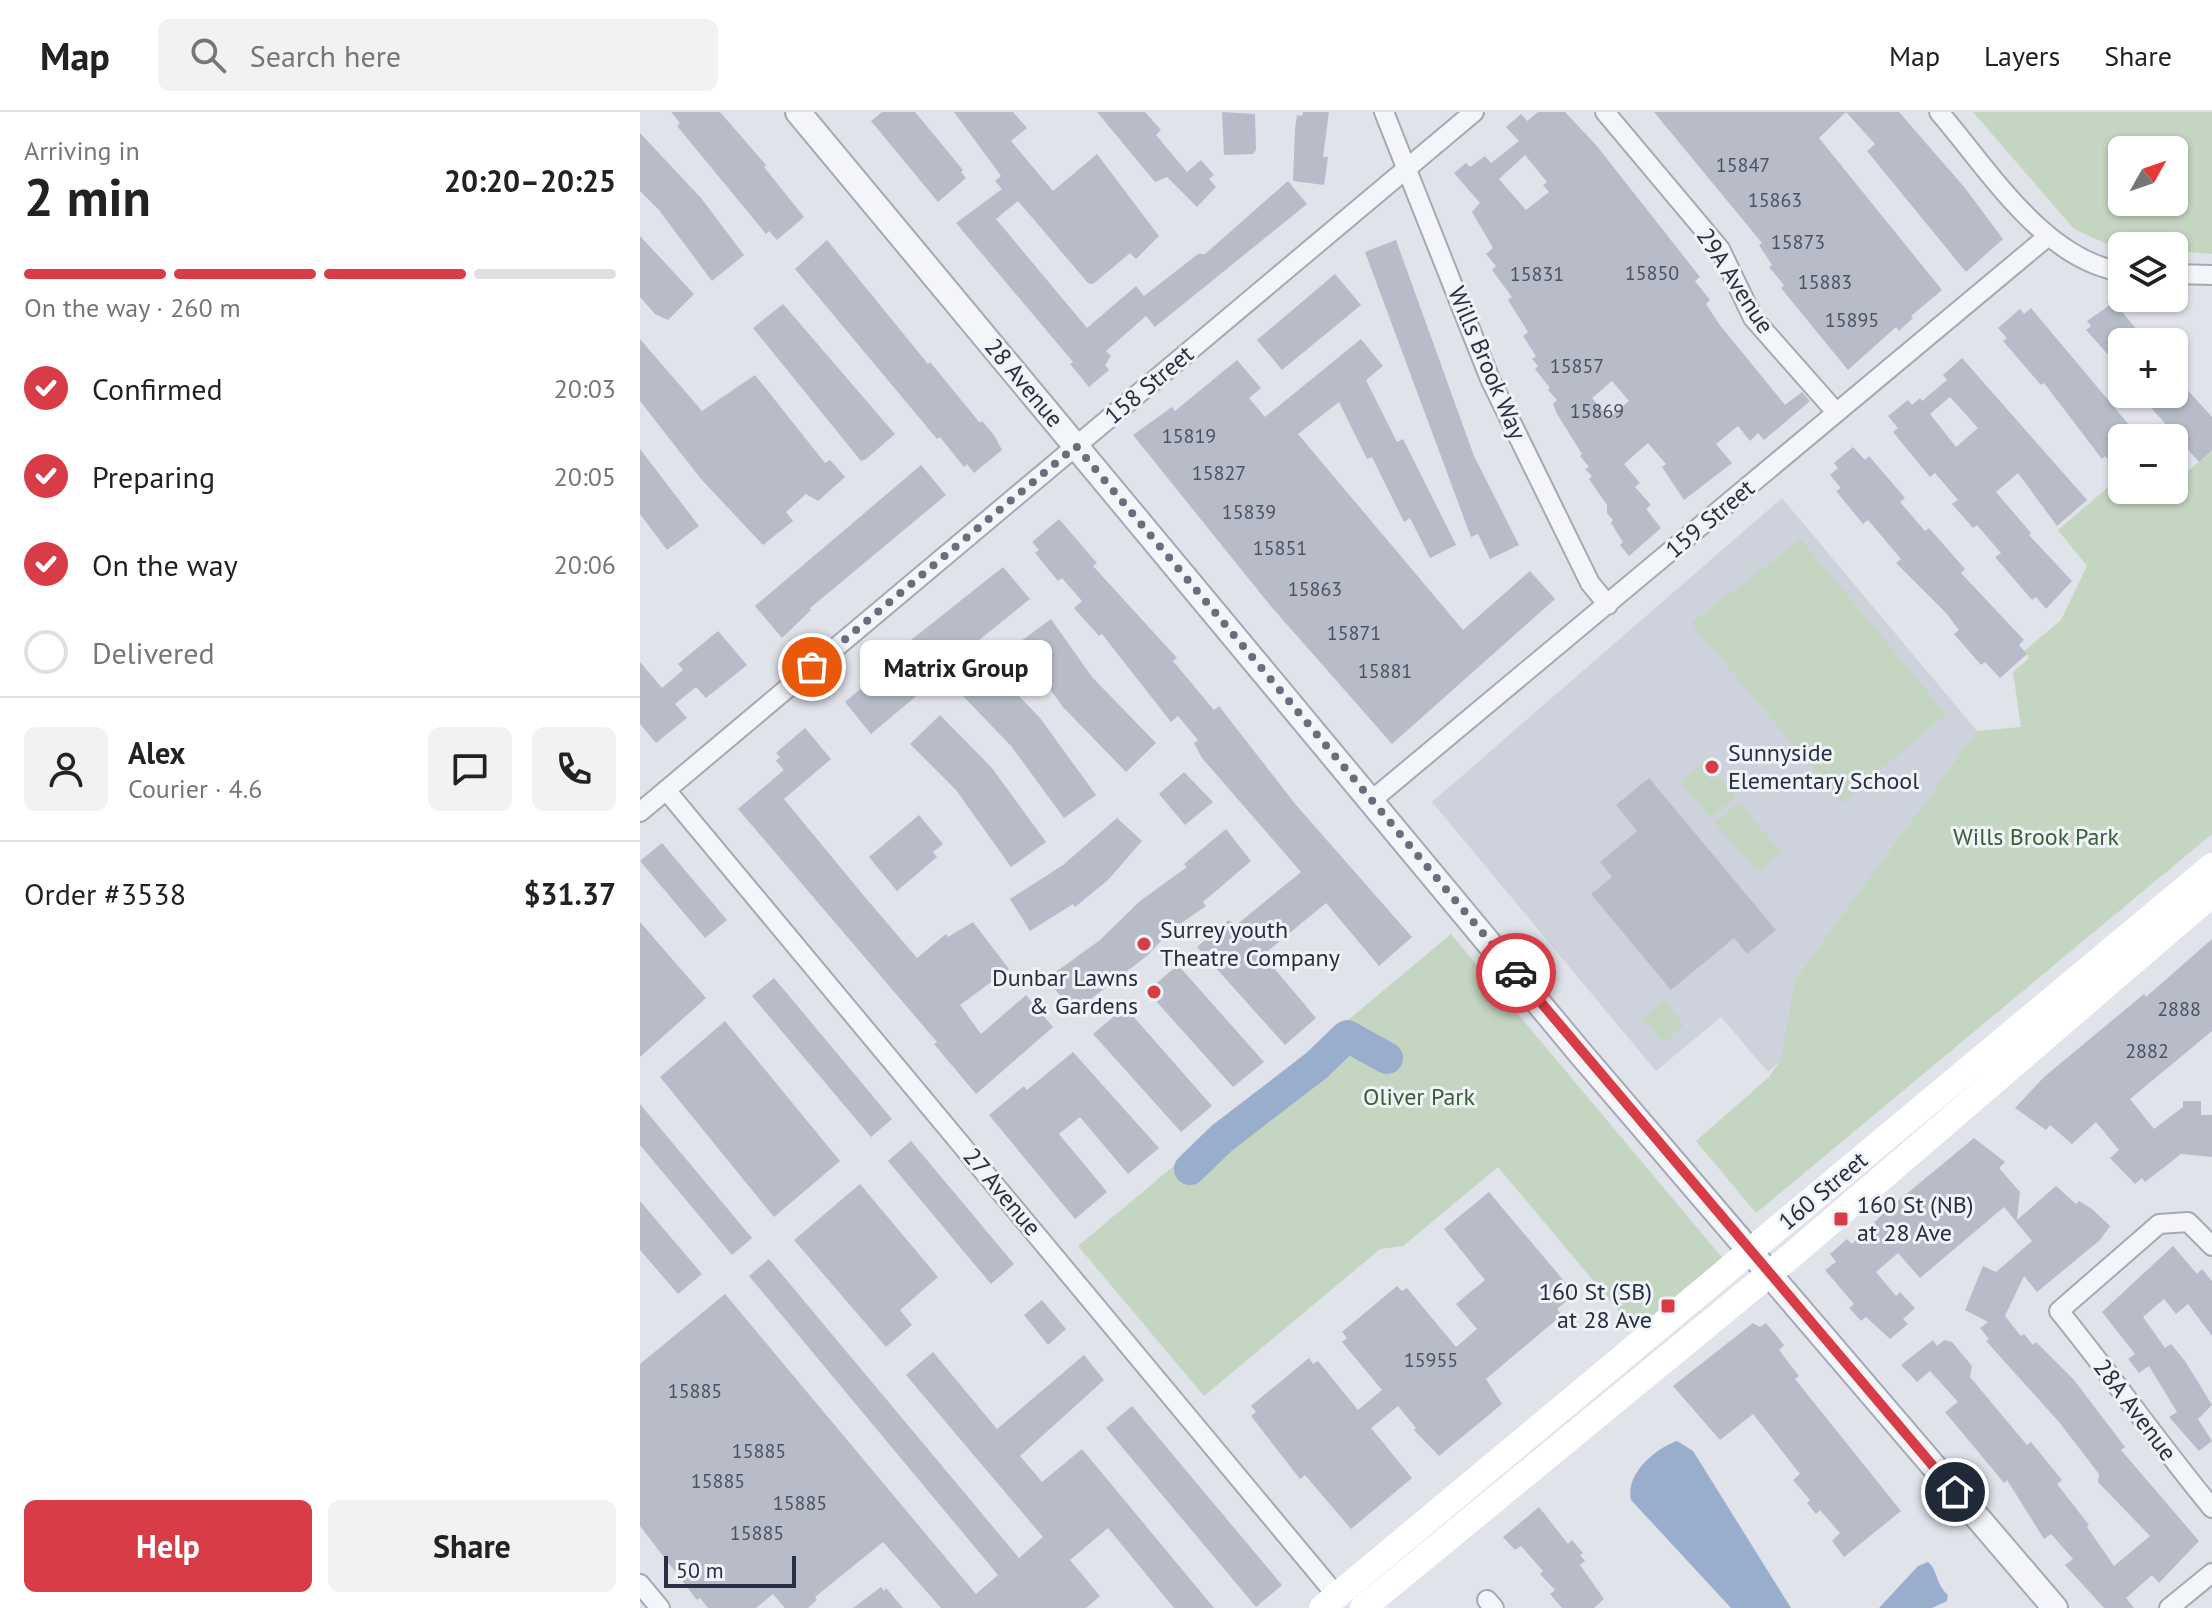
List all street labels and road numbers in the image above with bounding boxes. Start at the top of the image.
street label: 29A Avenue [1690,222,1781,339]
street label: Wills Brook Way [1441,282,1534,444]
street label: 28 Avenue [978,332,1071,434]
street label: 158 Street [1098,338,1200,431]
street label: 159 Street [1659,472,1761,565]
street label: 27 Avenue [957,1141,1048,1242]
street label: 160 Street [1772,1144,1874,1237]
street label: 28A Avenue [2087,1353,2184,1467]

